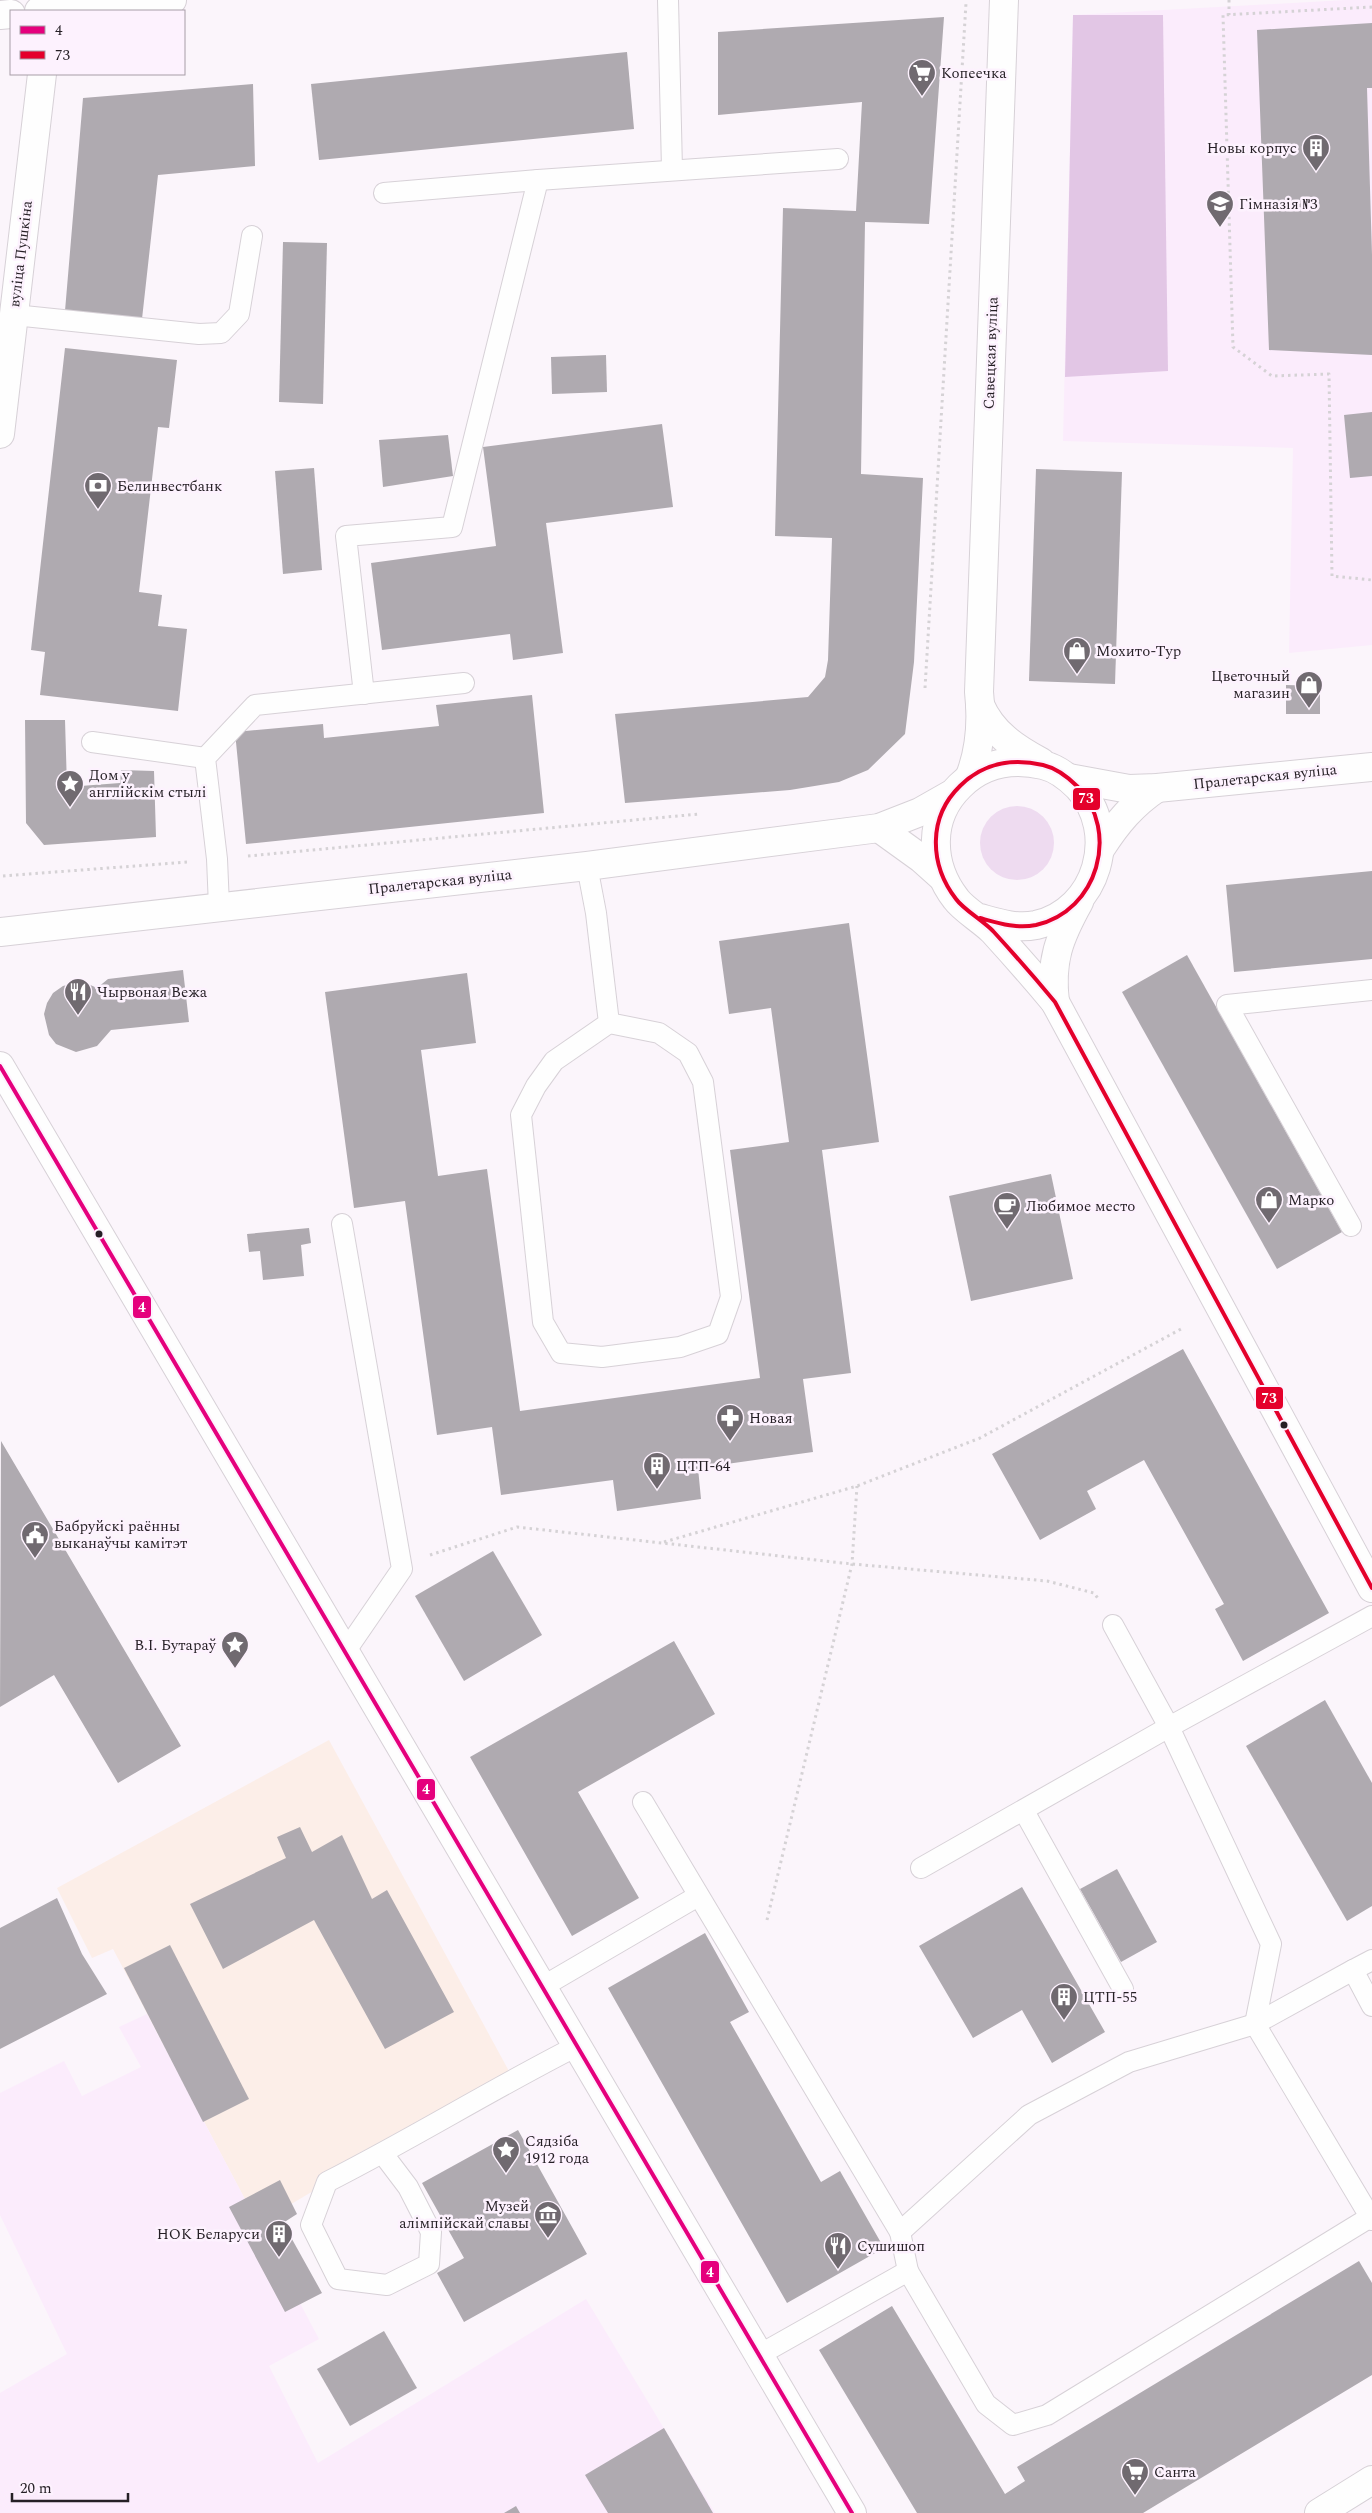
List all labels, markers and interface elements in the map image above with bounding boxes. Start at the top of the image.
legend [10,10,185,75]
text: 4 [55,19,63,42]
text: 73 [55,44,71,67]
supermarket icon: Копеечка [907,58,937,97]
place label: Копеечка [941,62,1007,85]
building icon: Новы корпус [1301,133,1331,172]
place label: Новы корпус [1207,137,1297,160]
school or university icon: Гімназія №3 [1205,189,1235,228]
place label: Гімназія №3 [1239,193,1318,216]
street label: вуліца Пушкіна [3,199,39,309]
street label: Савецкая вуліца [978,296,1004,410]
bank icon: Белинвестбанк [83,471,113,510]
place label: Белинвестбанк [117,475,222,498]
shop icon: Мохито-Тур [1062,636,1092,675]
place label: Мохито-Тур [1096,640,1181,663]
place label: Цветочный магазин [1211,665,1290,705]
shop icon: Цветочный магазин [1294,670,1324,709]
street label: Пралетарская вуліца [1192,758,1339,796]
place label: Дом у англійскім стылі [89,764,206,804]
place icon: Дом у англійскім стылі [55,769,85,808]
line badge: 73 [1072,787,1101,811]
text: 73 [1078,788,1094,809]
street label: Пралетарская вуліца [367,863,514,901]
restaurant icon: Чырвоная Вежа [63,977,93,1016]
place label: Чырвоная Вежа [97,981,208,1004]
shop icon: Марко [1254,1185,1284,1224]
place label: Марко [1288,1189,1334,1212]
cafe icon: Любимое место [992,1191,1022,1230]
place label: Любимое место [1026,1195,1135,1218]
unlabelled marker [94,1229,104,1239]
line badge: 4 [132,1295,152,1319]
text: 4 [138,1297,146,1318]
line badge: 73 [1255,1386,1284,1410]
text: 73 [1261,1388,1277,1409]
pharmacy icon: Новая [715,1403,745,1442]
place label: Новая [749,1407,793,1430]
unlabelled marker [1279,1420,1289,1430]
building icon: ЦТП-64 [642,1451,672,1490]
place label: ЦТП-64 [676,1455,731,1478]
place label: Бабруйскі раённы выканаўчы камітэт [54,1515,187,1555]
public building icon: Бабруйскі раённы выканаўчы камітэт [20,1520,50,1559]
place icon: В.І. Бутараў [220,1630,250,1669]
place label: В.І. Бутараў [134,1634,217,1657]
line badge: 4 [416,1778,436,1801]
text: 4 [422,1779,430,1800]
building icon: ЦТП-55 [1049,1982,1079,2021]
place label: ЦТП-55 [1083,1986,1137,2009]
place label: Сядзіба 1912 года [525,2130,590,2170]
place icon: Сядзіба 1912 года [491,2135,521,2174]
place label: Музей алімпійскай славы [399,2195,529,2235]
museum icon: Музей алімпійскай славы [533,2200,563,2239]
building icon: НОК Беларуси [264,2219,294,2258]
place label: НОК Беларуси [157,2223,260,2246]
restaurant icon: Сушишоп [823,2231,853,2270]
place label: Сушишоп [857,2235,925,2258]
line badge: 4 [700,2260,720,2284]
text: 4 [706,2262,714,2283]
supermarket icon: Санта [1120,2457,1150,2496]
place label: Санта [1154,2461,1196,2484]
scale bar [12,2470,129,2502]
text: 20 m [20,2477,52,2500]

